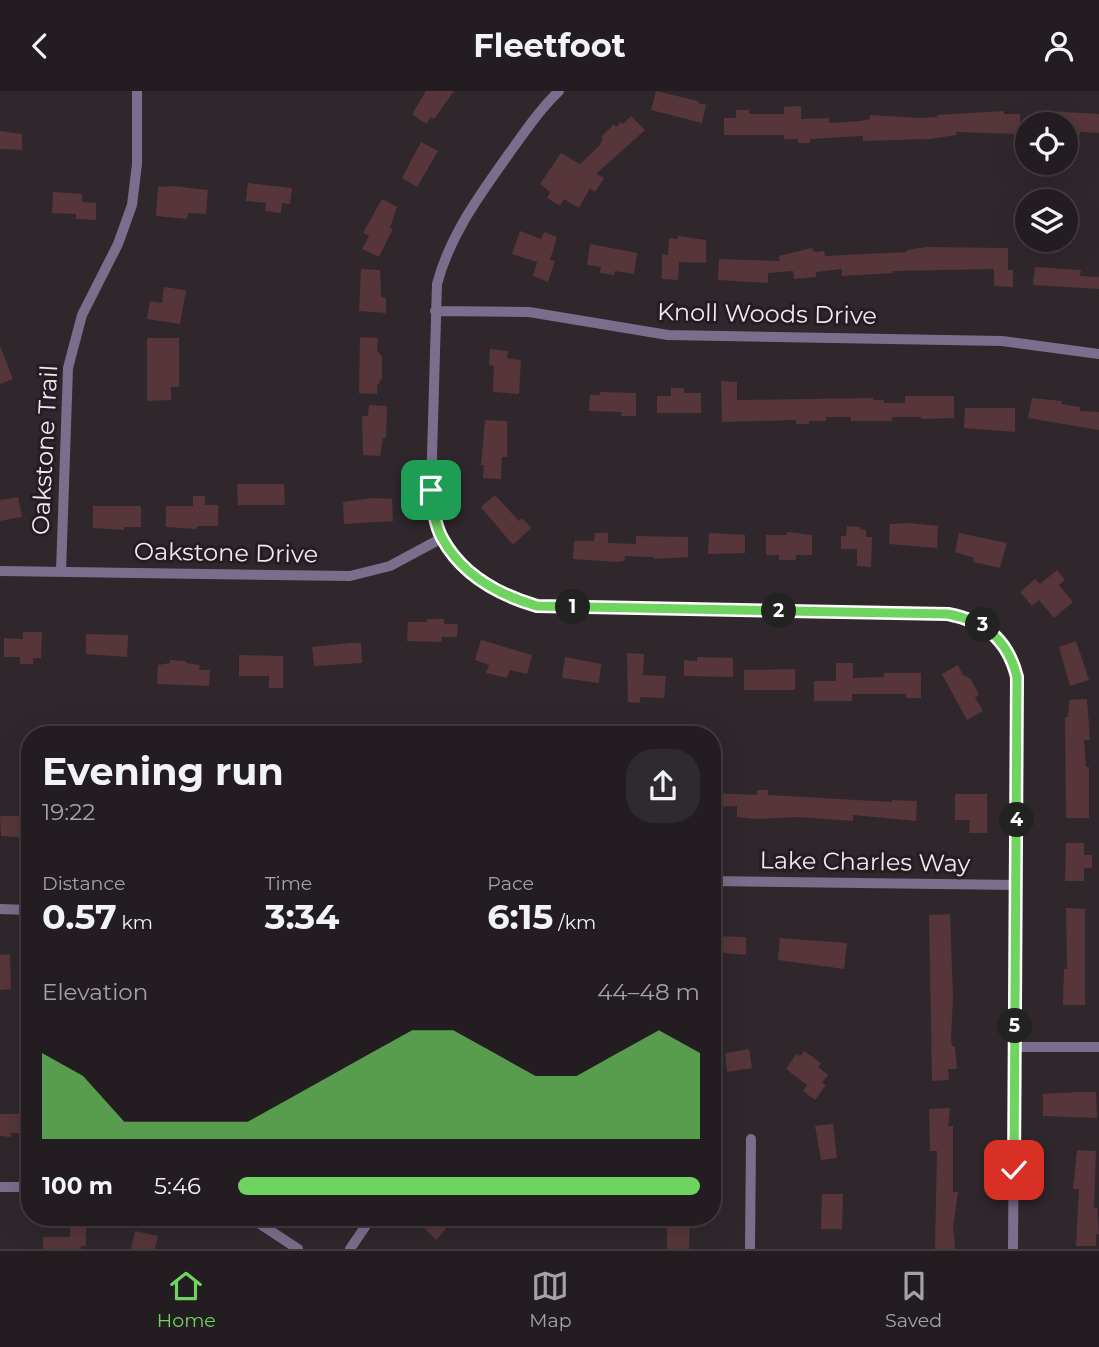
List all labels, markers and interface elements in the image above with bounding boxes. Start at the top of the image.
text: Fleetfoot [473,26,626,65]
icon: back [21,27,59,65]
icon: person [1040,27,1078,65]
map controls [1015,112,1078,252]
button: locate [1015,112,1078,175]
button: layers [1015,189,1078,252]
street label: Knoll Woods Drive [657,297,877,330]
street label: Oakstone Trail [26,364,63,536]
pin [401,460,461,520]
icon: arrive [412,471,450,509]
street label: Oakstone Drive [134,536,318,569]
pin: 1 [556,589,590,625]
pin: 2 [762,594,796,629]
text: 1 [569,595,576,618]
text: 2 [773,599,784,622]
pin: 3 [965,607,1000,643]
text: 3 [977,613,988,636]
text: Evening run [42,748,284,795]
button: share [626,749,700,823]
text: 19:22 [42,798,95,826]
pin: 4 [1000,803,1034,837]
text: 4 [1010,808,1023,831]
street label: Lake Charles Way [759,845,971,878]
text: Distance [42,872,125,895]
text: Time [265,872,312,895]
text: Pace [487,872,534,895]
text: 0.57 [42,895,117,938]
text: 3:34 [265,895,339,938]
text: 6:15 [487,895,553,938]
text: km [117,911,153,934]
text: /km [553,911,596,934]
text: Elevation [42,978,148,1006]
text: 44–48 m [597,978,700,1006]
pin: 5 [998,1009,1032,1044]
text: 5 [1009,1014,1020,1037]
pin [984,1140,1044,1200]
icon: check [995,1151,1033,1189]
text: 100 m [42,1172,113,1200]
text: 5:46 [154,1172,201,1200]
tab: Home [157,1267,216,1332]
tab: Map [529,1267,572,1332]
tab: Saved [885,1267,942,1332]

